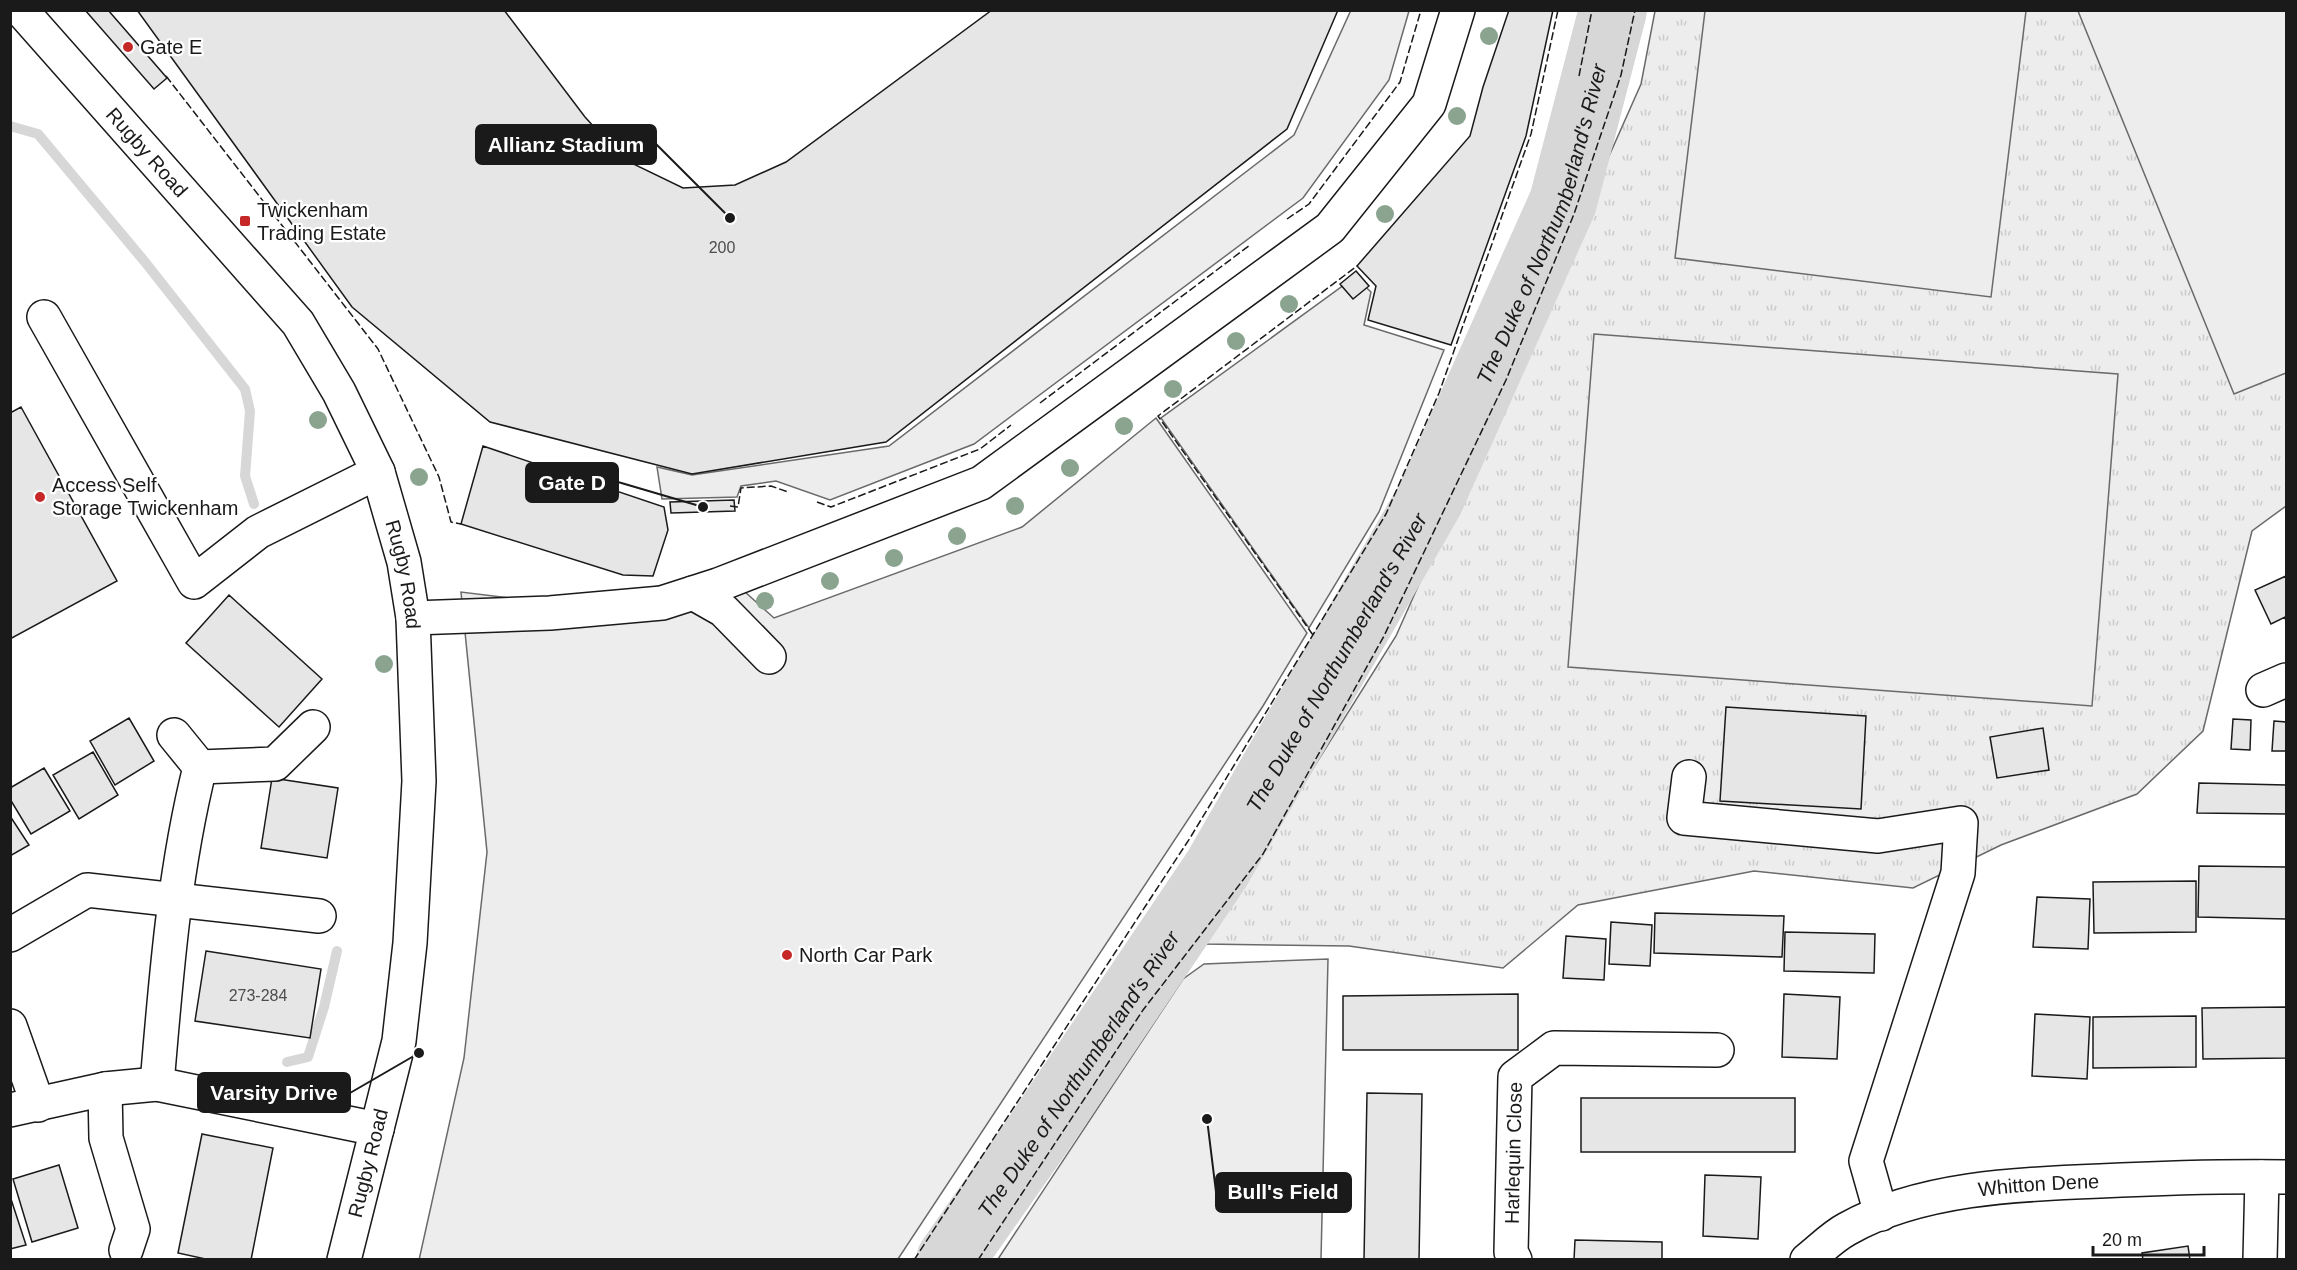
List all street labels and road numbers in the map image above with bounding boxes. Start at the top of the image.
street label: Rugby Road [102,103,192,201]
street label: Rugby Road [381,517,424,629]
street label: Harlequin Close [1501,1082,1526,1224]
street label: Rugby Road [344,1106,392,1220]
street label: Whitton Dene [1977,1170,2100,1200]

